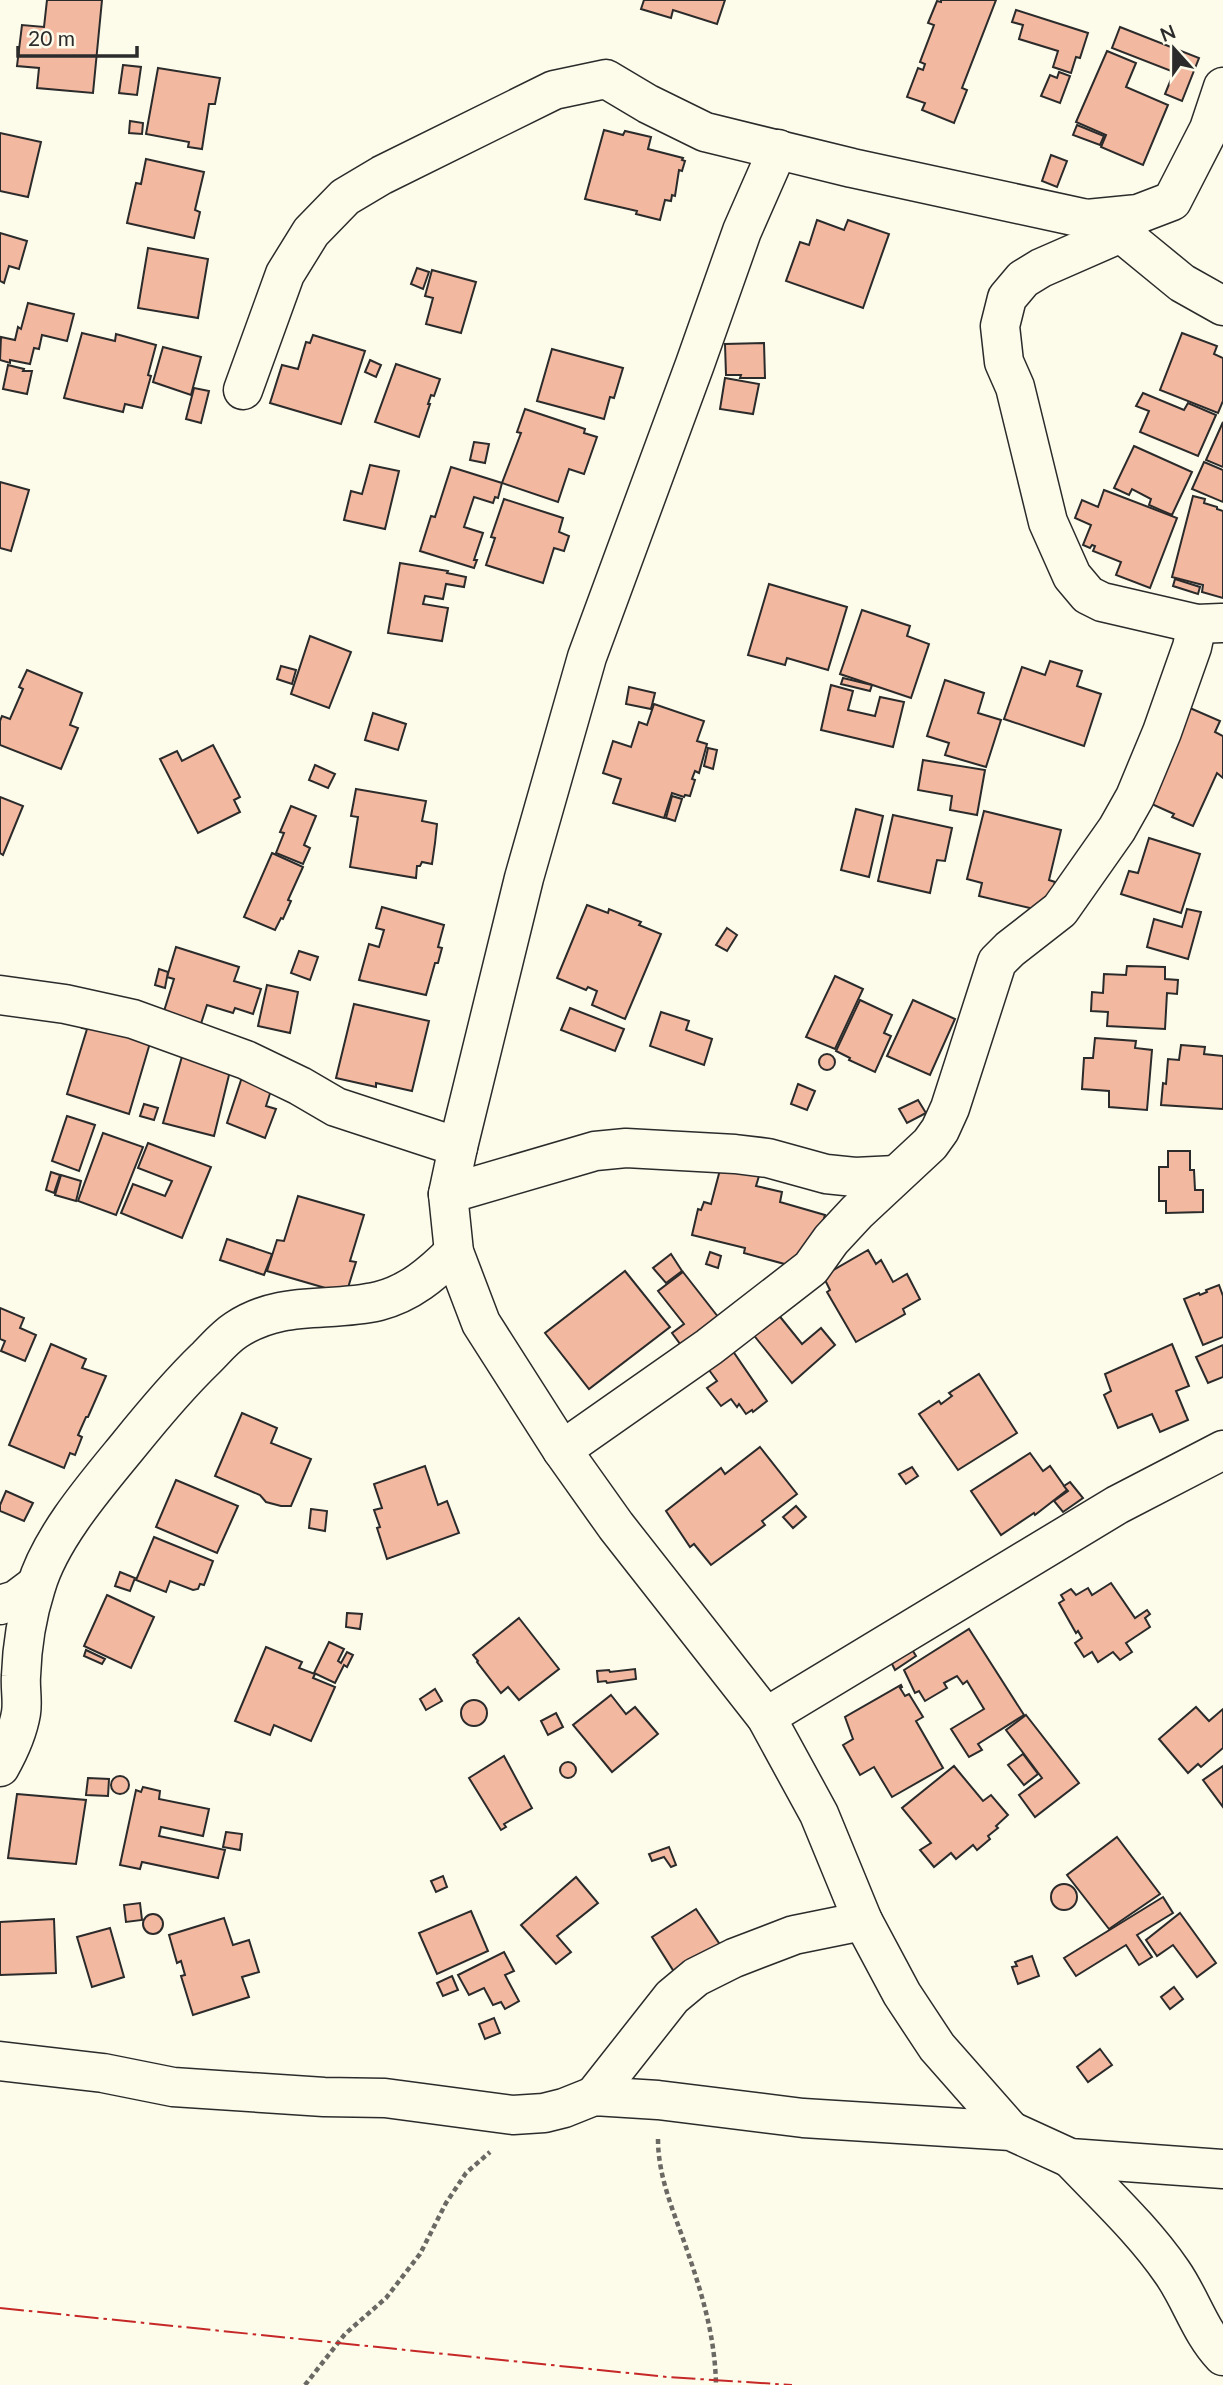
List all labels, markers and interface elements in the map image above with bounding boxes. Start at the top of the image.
scale bar [18,14,136,58]
north arrow [1139,14,1209,84]
text: N [1157,19,1179,46]
text: 20 m [28,25,75,50]

